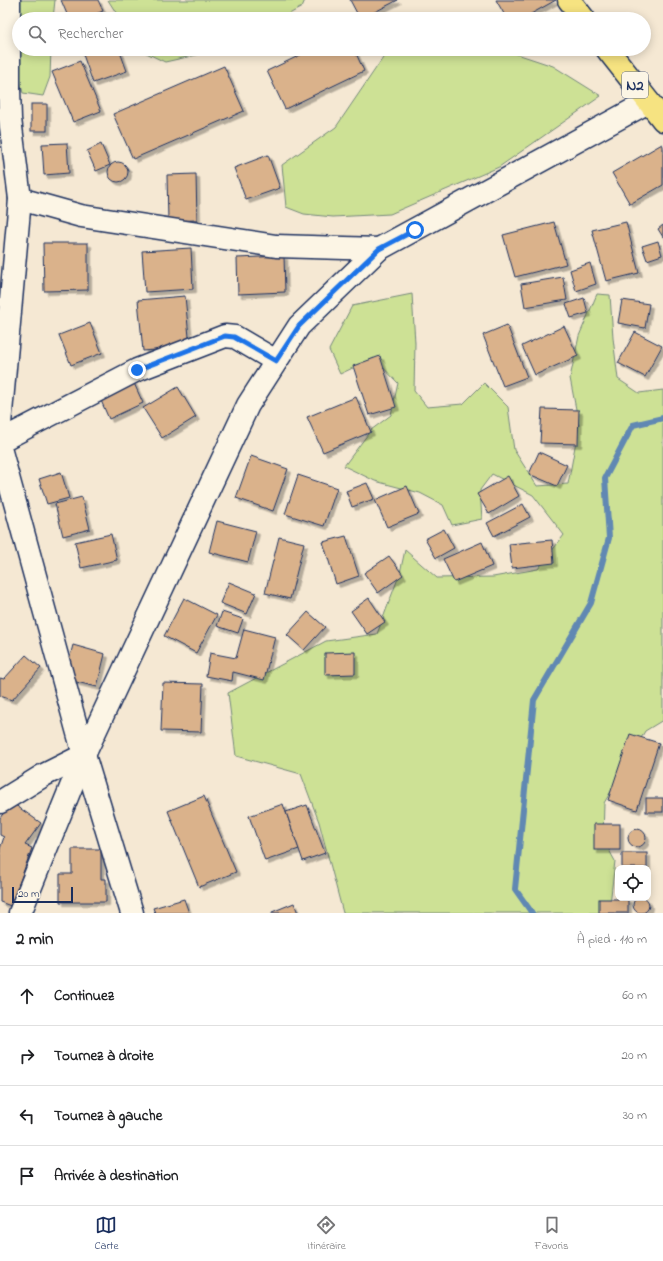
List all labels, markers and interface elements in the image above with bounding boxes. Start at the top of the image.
search box [12,12,651,56]
icon: search [26,23,48,45]
text: Rechercher [58,23,123,45]
road number: N2 [622,72,648,98]
route start [406,221,424,239]
route end [128,361,146,379]
map controls [615,865,651,901]
button: locate [615,865,651,901]
scale bar [12,885,73,904]
text: 20 m [18,886,40,902]
text: 2 min [16,927,53,952]
text: À pied · 110 m [577,930,647,949]
icon: ahead [16,985,38,1007]
text: Continuez [54,985,114,1007]
text: 60 m [622,986,647,1005]
icon: right [16,1045,38,1067]
text: Tournez à droite [54,1045,154,1067]
text: 20 m [622,1046,647,1065]
icon: left [16,1105,38,1127]
text: Tournez à gauche [54,1105,162,1127]
text: 30 m [623,1106,647,1125]
icon: arrive [16,1165,38,1187]
text: Arrivée à destination [54,1165,179,1187]
tab: Carte [94,1214,118,1254]
tab: Itinéraire [307,1214,346,1254]
tab: Favoris [535,1214,569,1254]

